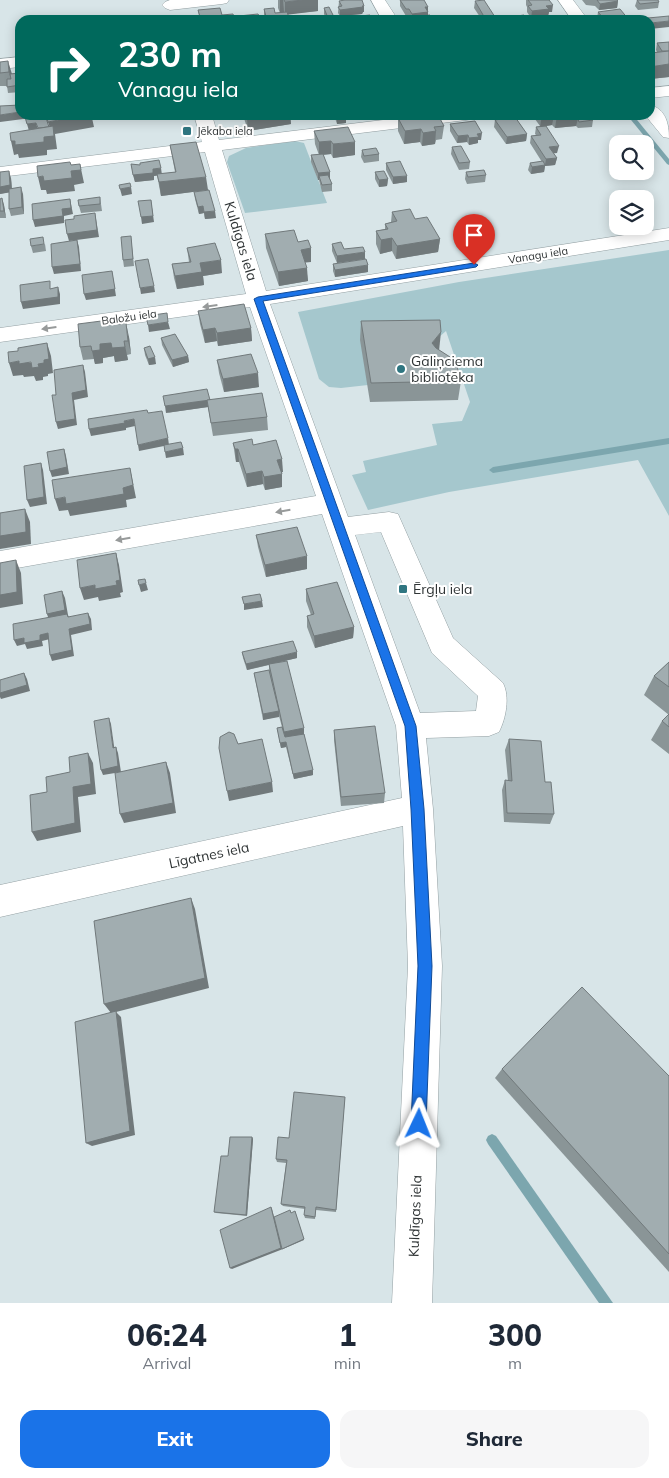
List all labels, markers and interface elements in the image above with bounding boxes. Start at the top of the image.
text: 230 m [118,32,222,76]
icon: right [35,35,100,100]
text: Vanagu iela [118,75,239,103]
place label: Jēkaba iela [197,124,253,138]
marker: Jēkaba iela [181,125,193,137]
map controls [609,135,654,235]
button: search [609,135,654,180]
button: layers [609,190,654,235]
street label: Kuldīgas iela [220,199,262,283]
pin [453,214,495,265]
icon: arrive [460,221,488,249]
street label: Vanagu iela [507,243,569,267]
one-way arrow [202,302,218,310]
street label: Baložu iela [100,306,158,328]
one-way arrow [41,324,57,332]
place label: Gāliņciema bibliotēka [411,352,483,386]
marker: Gāliņciema bibliotēka [395,363,407,375]
one-way arrow [275,508,291,516]
one-way arrow [115,536,131,544]
place label: Ērgļu iela [413,580,472,598]
marker: Ērgļu iela [397,583,409,595]
street label: Līgatnes iela [167,838,251,872]
position arrow [392,1097,444,1149]
street label: Kuldīgas iela [405,1175,425,1257]
text: 06:24 [127,1316,207,1354]
text: 1 [338,1316,356,1354]
text: 300 [488,1316,542,1354]
text: Arrival [142,1353,191,1373]
text: min [334,1353,361,1373]
text: m [508,1353,522,1373]
button: Exit [20,1410,330,1468]
button: Share [340,1410,649,1468]

